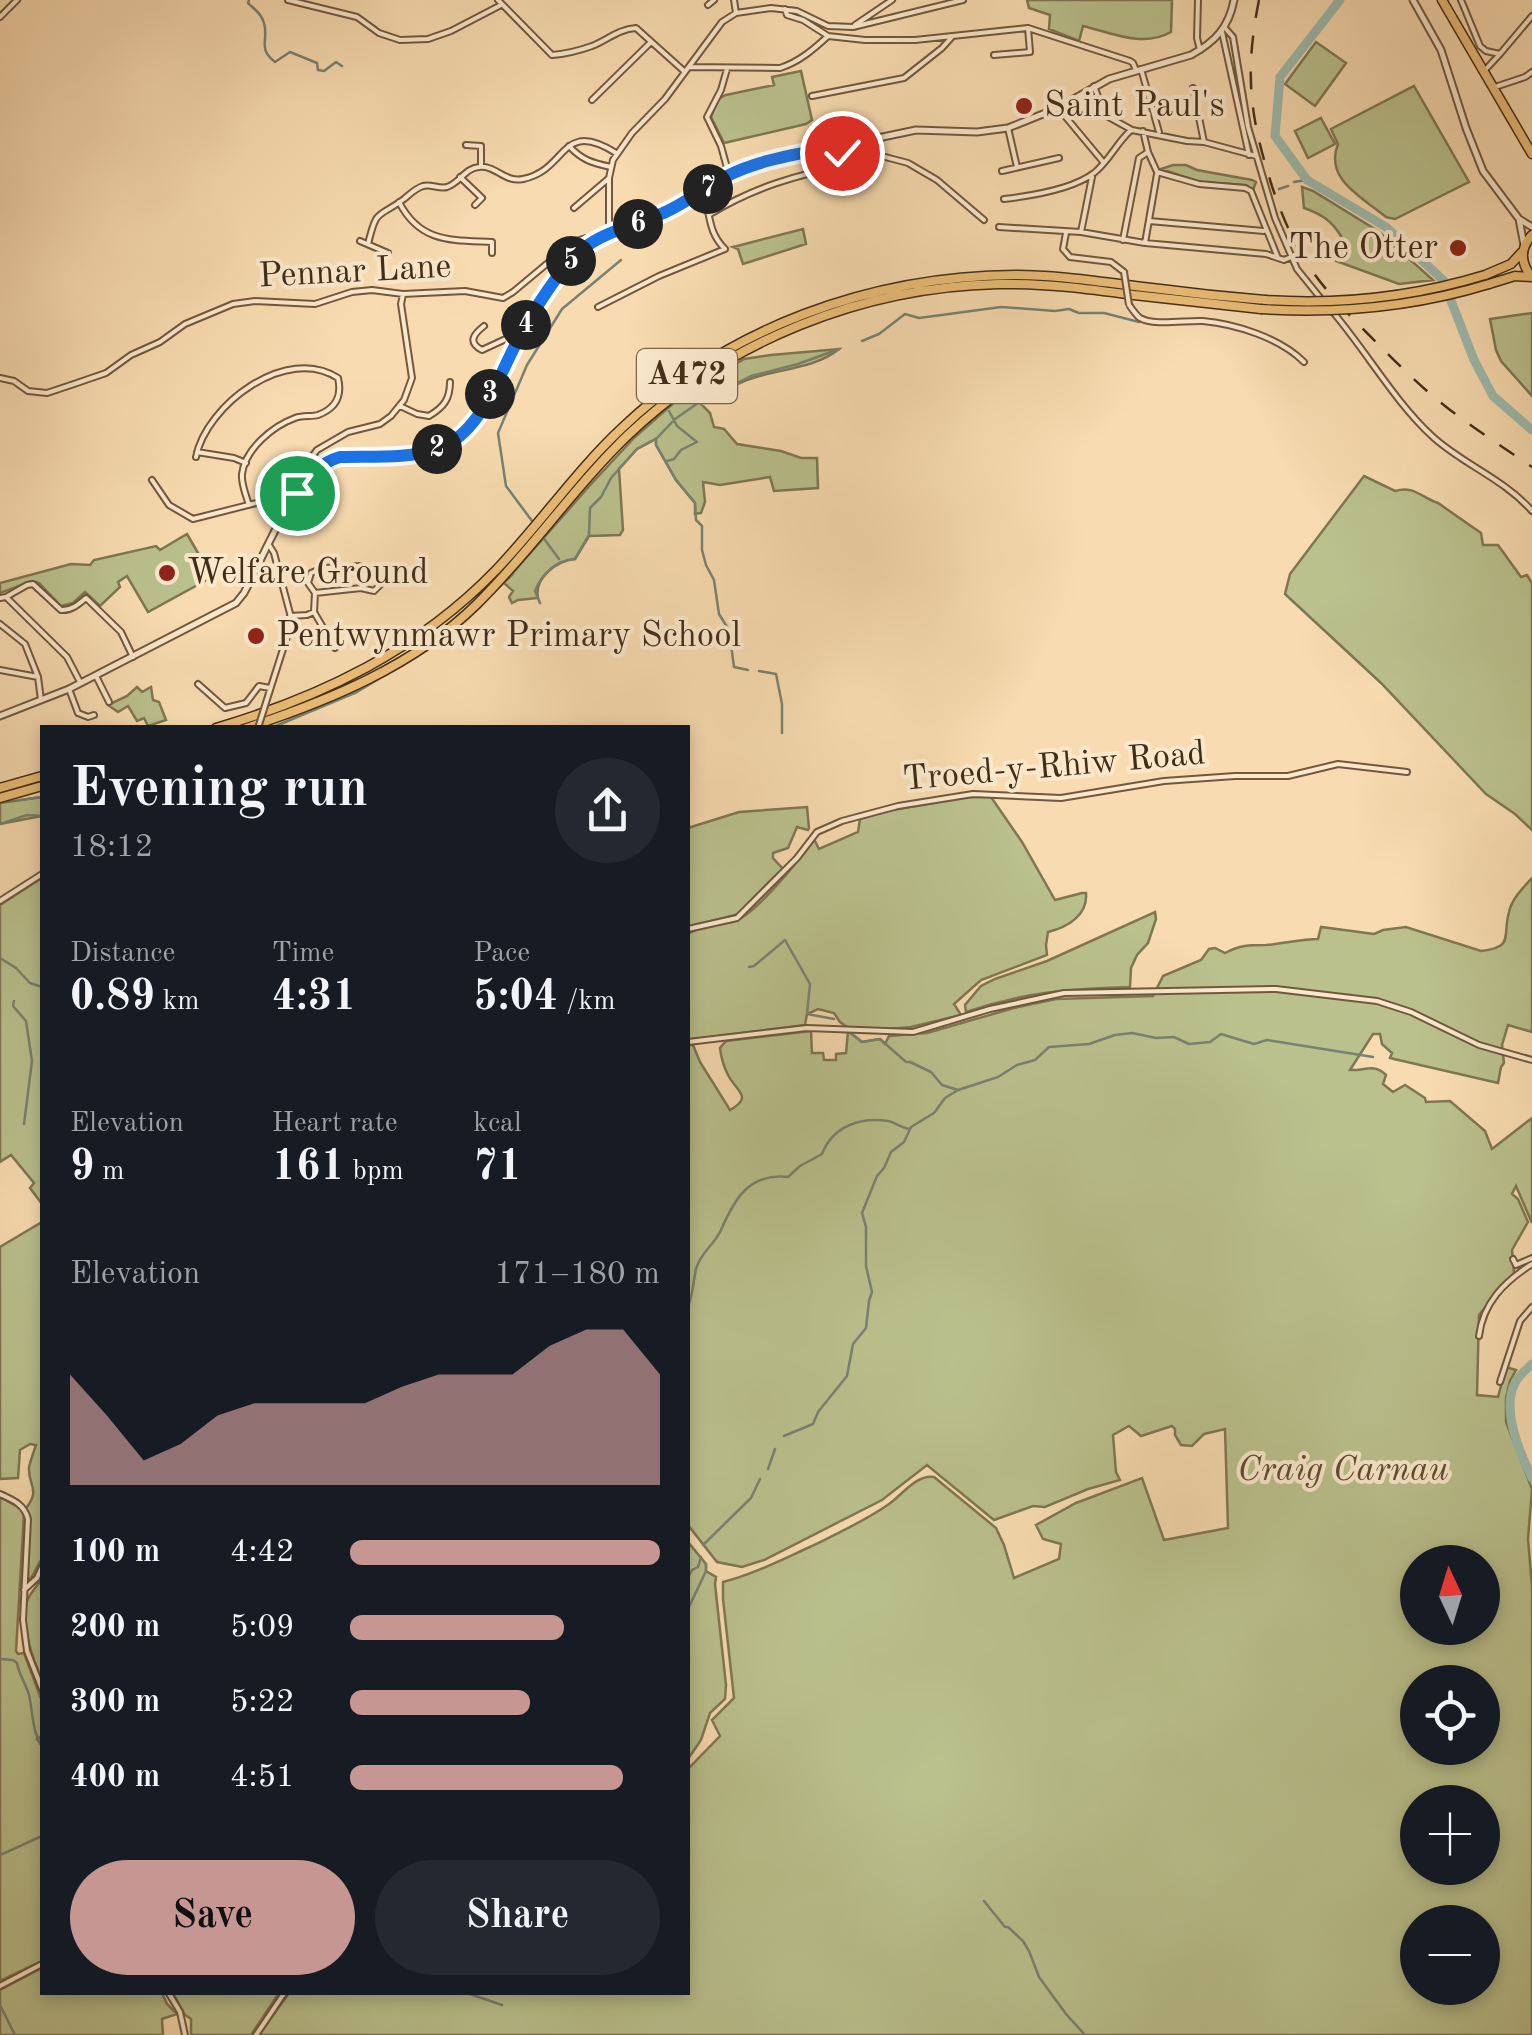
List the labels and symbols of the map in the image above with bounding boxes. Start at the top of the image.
place label: Saint Paul's [1044,89,1225,124]
marker: Saint Paul's [1013,95,1035,117]
pin [800,111,885,196]
pin: 7 [683,164,733,214]
pin: 6 [613,199,663,249]
place label: The Otter [1289,231,1438,266]
pin: 5 [546,236,596,286]
marker: The Otter [1447,237,1469,259]
street label: Pennar Lane [258,249,452,295]
pin: 4 [501,300,551,350]
road number: A472 [637,349,737,403]
pin: 3 [465,369,515,419]
pin: 2 [412,424,462,474]
pin [255,451,340,536]
place label: Welfare Ground [187,556,428,591]
marker: Welfare Ground [156,562,178,584]
place label: Pentwynmawr Primary School [276,619,741,654]
marker: Pentwynmawr Primary School [245,625,267,647]
street label: Troed-y-Rhiw Road [901,736,1207,798]
park label: Craig Carnau [1237,1453,1449,1488]
north arrow [1400,1545,1500,1645]

